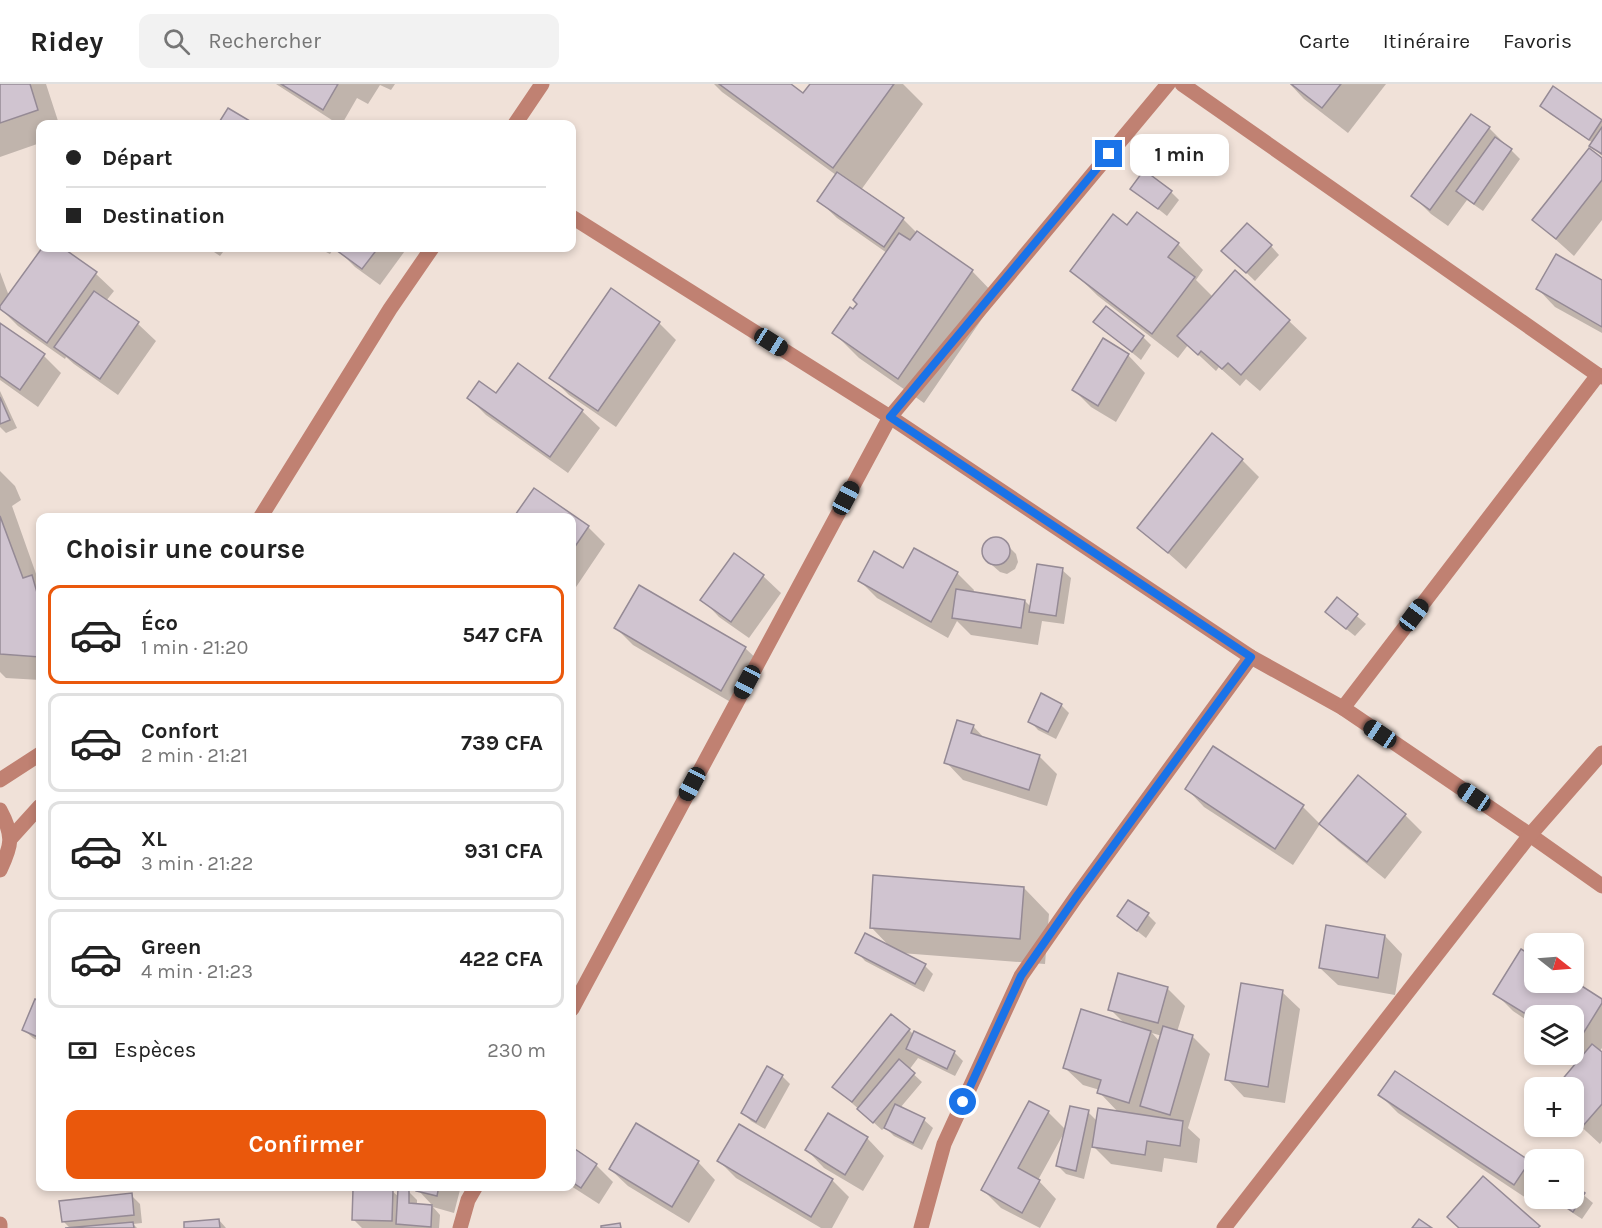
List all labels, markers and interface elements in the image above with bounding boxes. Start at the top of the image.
search box [139,14,559,68]
text: Ridey [30,25,103,58]
icon: search [160,25,193,58]
text: Rechercher [208,28,321,54]
text: Carte [1299,29,1350,53]
text: Itinéraire [1383,29,1470,53]
text: Favoris [1503,29,1572,53]
callout: 1 min [1130,133,1229,175]
route end [1095,140,1122,167]
text: 1 min [1154,143,1205,166]
text: Départ [102,145,172,171]
text: Destination [102,203,225,229]
car [751,325,791,359]
car [830,478,862,518]
text: Choisir une course [66,533,305,565]
car [1396,595,1432,635]
icon: car [69,608,123,662]
text: Éco [141,610,178,636]
text: 547 CFA [462,622,543,648]
text: 1 min · 21:20 [141,636,248,659]
car [731,662,763,702]
icon: car [69,716,123,770]
car [1360,716,1400,752]
text: Confort [141,718,219,744]
text: 739 CFA [461,730,543,756]
text: 2 min · 21:21 [141,744,248,767]
car [676,764,708,804]
car [1454,779,1494,815]
icon: car [69,824,123,878]
text: XL [141,826,167,852]
text: 931 CFA [464,838,543,864]
text: 3 min · 21:22 [141,852,253,875]
icon: car [69,932,123,986]
north arrow [1524,933,1584,993]
map controls [1524,933,1584,1209]
text: Green [141,934,202,960]
text: 422 CFA [459,946,543,972]
text: 4 min · 21:23 [141,960,253,983]
button: layers [1524,1005,1584,1065]
icon: cash [66,1034,99,1067]
text: Espèces [114,1037,196,1063]
text: 230 m [487,1039,546,1062]
button: + [1524,1077,1584,1137]
route start [949,1088,976,1115]
button: Confirmer [66,1110,546,1179]
button: − [1524,1149,1584,1209]

